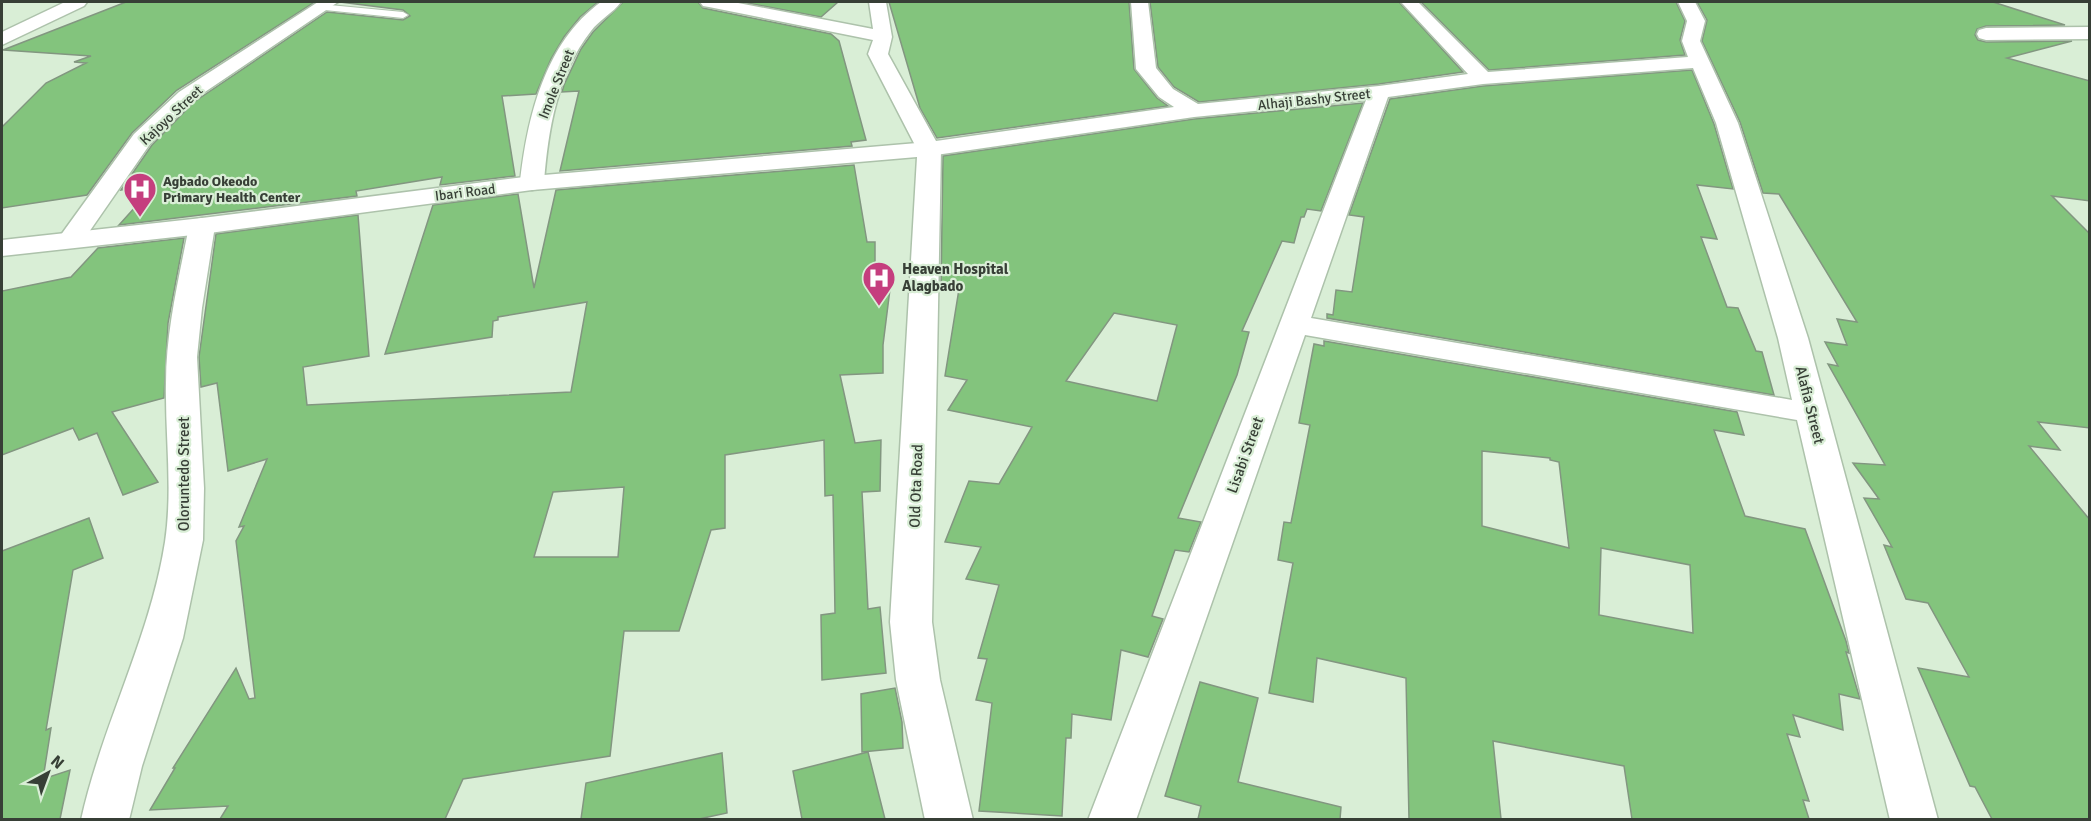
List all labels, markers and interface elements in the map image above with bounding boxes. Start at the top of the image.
street label: Imole Street [535,47,578,121]
street label: Kajoyo Street [136,82,206,149]
street label: Alhaji Bashy Street [1257,85,1371,114]
hospital icon: Agbado Okeodo Primary Health Center [122,171,158,218]
place label: Agbado Okeodo Primary Health Center [163,173,301,206]
street label: Ibari Road [434,180,496,205]
hospital icon: Heaven Hospital Alagbado [861,260,897,307]
place label: Heaven Hospital Alagbado [902,260,1009,295]
street label: Alafia Street [1792,364,1828,446]
street label: Lisabi Street [1223,414,1267,496]
street label: Oloruntedo Street [175,417,193,531]
street label: Old Ota Road [906,444,926,528]
north arrow [18,743,78,803]
text: N [46,751,68,774]

